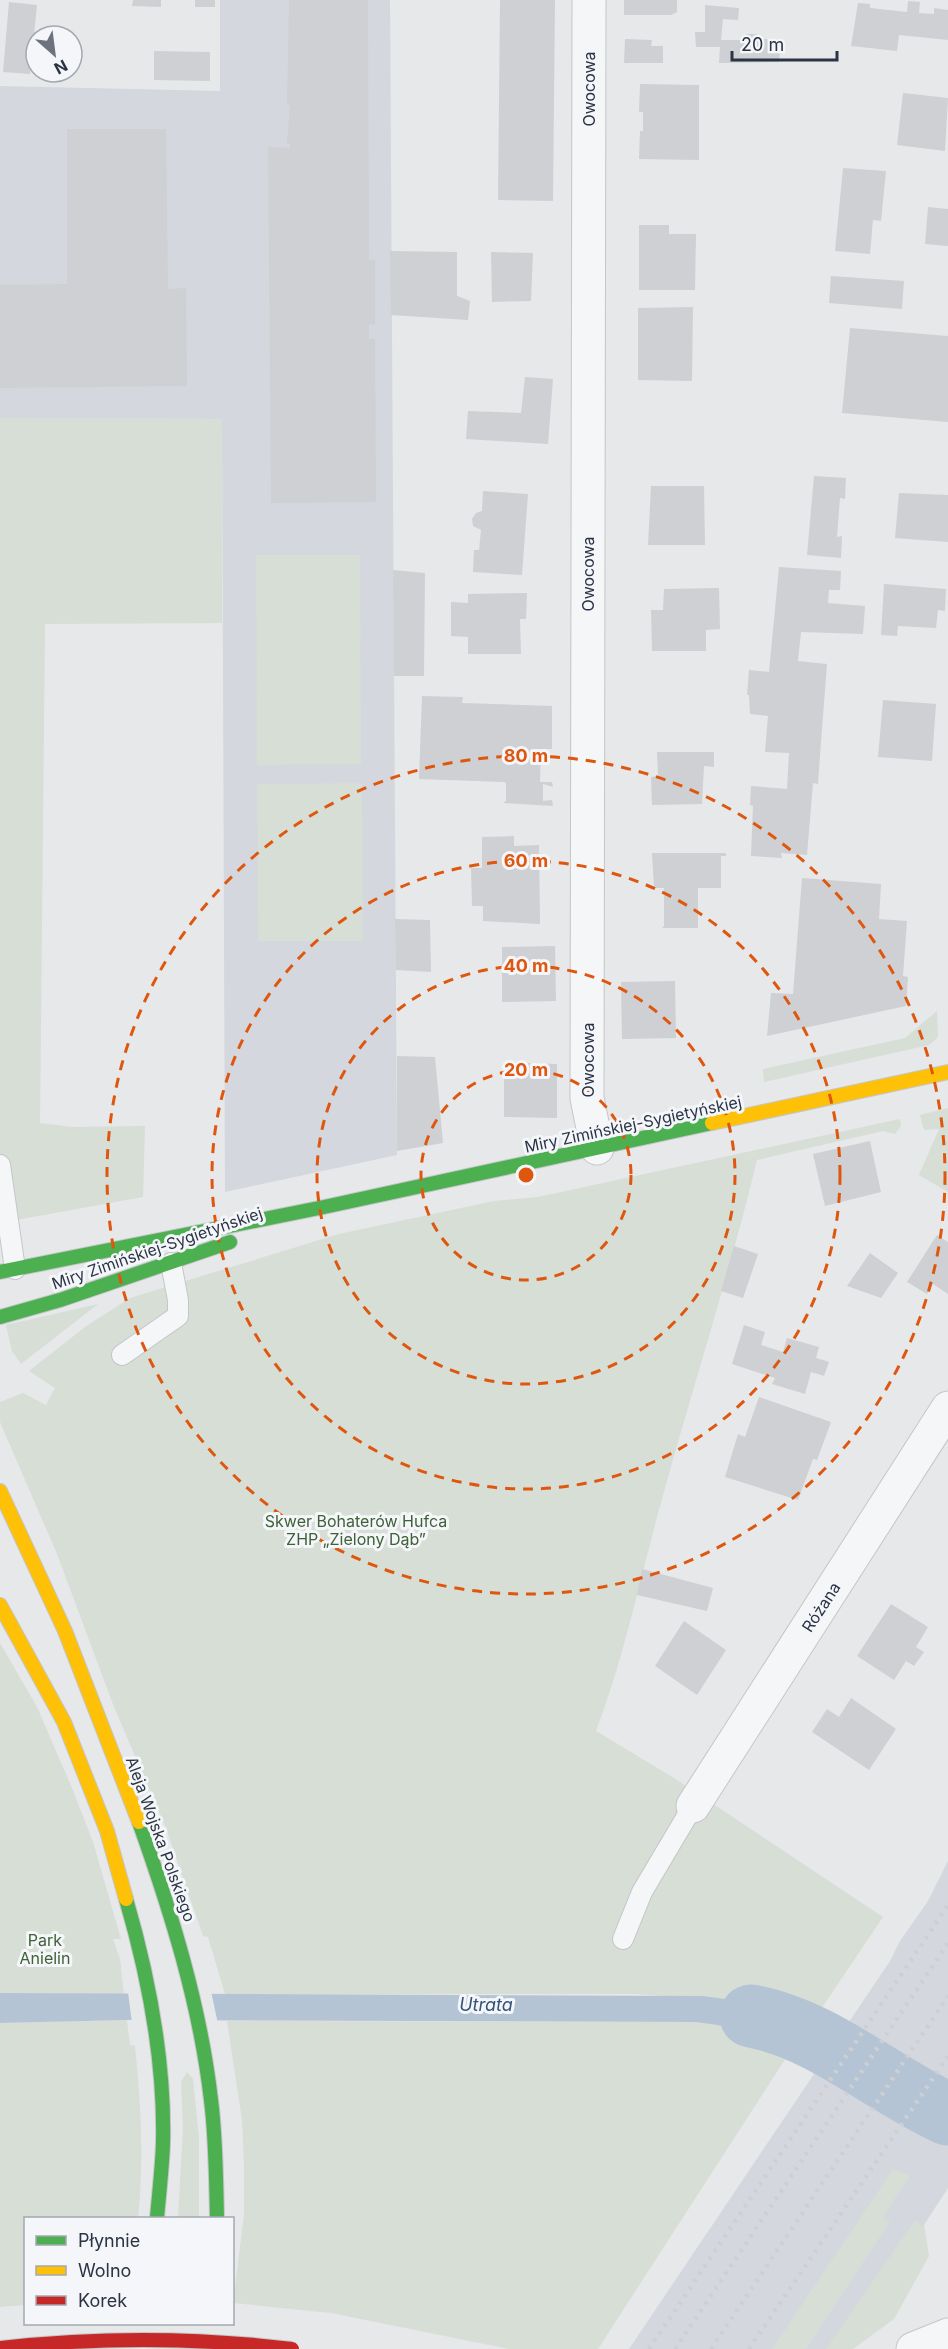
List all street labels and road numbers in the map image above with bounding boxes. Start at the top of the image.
street label: Owocowa [579,51,599,127]
street label: Owocowa [578,536,598,612]
street label: Owocowa [578,1022,598,1098]
street label: Miry Zimińskiej-Sygietyńskiej [523,1091,743,1157]
street label: Miry Zimińskiej-Sygietyńskiej [49,1203,265,1293]
street label: Różana [797,1578,845,1636]
street label: Aleja Wojska Polskiego [122,1754,200,1924]

